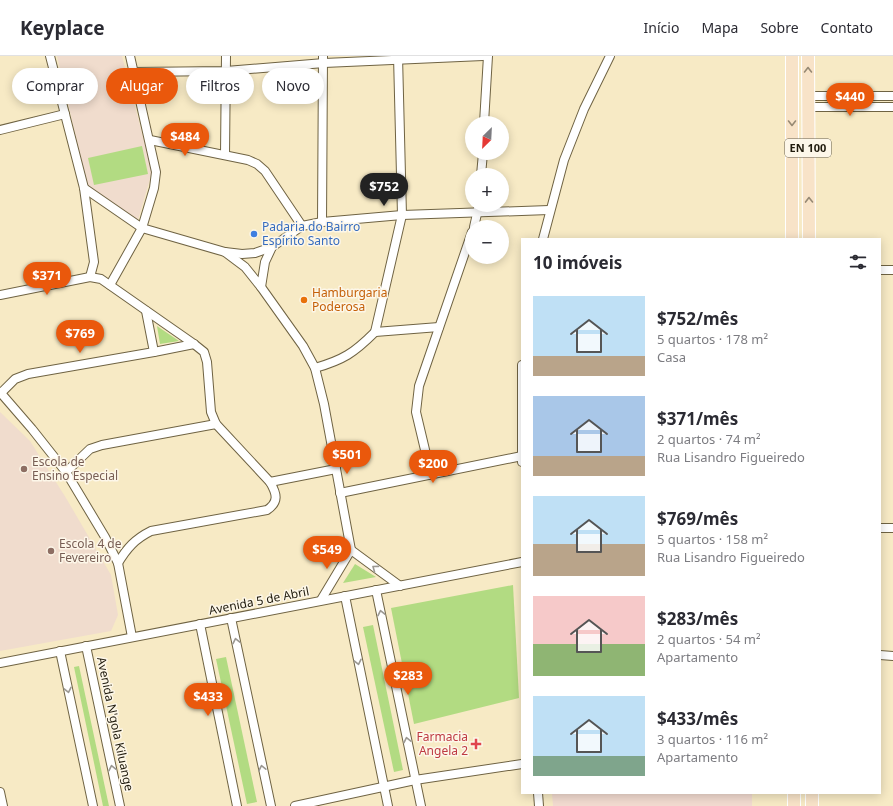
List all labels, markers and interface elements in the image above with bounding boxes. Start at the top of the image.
text: Keyplace [20,15,105,41]
text: Início [644,18,679,37]
text: Mapa [701,18,738,37]
text: Sobre [760,18,799,37]
text: Contato [821,18,873,37]
one-way arrow [804,67,812,73]
chip: Comprar [12,68,98,104]
chip: Alugar [106,68,178,104]
chip: Filtros [186,68,254,104]
chip: Novo [262,68,324,104]
pin: $440 [826,83,874,117]
text: $440 [835,87,865,105]
north arrow [465,116,509,160]
map controls [465,116,509,264]
one-way arrow [788,120,796,126]
pin: $484 [161,123,209,157]
text: $484 [170,127,200,145]
road number: EN 100 [785,139,831,157]
button: + [465,168,509,212]
pin: $752 [360,173,408,207]
text: $752 [369,177,399,195]
one-way arrow [805,197,813,203]
place label: Padaria do Bairro Espírito Santo [262,218,360,249]
button: − [465,220,509,264]
marker: Padaria do Bairro Espírito Santo [249,229,259,239]
text: 10 imóveis [533,251,622,274]
icon: filters [847,251,869,273]
pin: $371 [23,262,71,296]
text: $371 [32,266,62,284]
place label: Hamburgaria Poderosa [312,284,387,315]
marker: Hamburgaria Poderosa [299,295,309,305]
text: $752/mês [657,307,738,330]
icon: home [565,312,613,360]
pin: $769 [56,320,104,354]
text: $769 [65,324,95,342]
text: 5 quartos · 178 m² [657,330,768,348]
text: Casa [657,348,686,366]
text: $371/mês [657,407,738,430]
icon: home [565,412,613,460]
text: 2 quartos · 74 m² [657,430,761,448]
pin: $501 [323,441,371,475]
text: $501 [332,445,362,463]
text: Rua Lisandro Figueiredo [657,448,805,466]
pin: $200 [409,450,457,484]
place label: Escola de Ensino Especial [32,453,118,484]
text: $200 [418,454,448,472]
marker: Escola de Ensino Especial [19,464,29,474]
text: $769/mês [657,507,738,530]
icon: home [565,512,613,560]
text: 5 quartos · 158 m² [657,530,768,548]
place label: Escola 4 de Fevereiro [59,535,122,566]
pin: $549 [303,536,351,570]
text: $549 [312,540,342,558]
marker: Escola 4 de Fevereiro [46,546,56,556]
text: Rua Lisandro Figueiredo [657,548,805,566]
one-way arrow [373,566,380,573]
street label: Avenida 5 de Abril [207,582,310,619]
text: $283/mês [657,607,738,630]
one-way arrow [377,610,386,616]
icon: home [565,612,613,660]
text: 2 quartos · 54 m² [657,630,761,648]
one-way arrow [232,638,240,644]
text: Apartamento [657,648,738,666]
street label: Avenida N'gola Kiluange [93,655,138,793]
one-way arrow [353,658,362,665]
pin: $283 [384,662,432,696]
text: $283 [393,666,423,684]
pin: $433 [184,683,232,717]
one-way arrow [63,686,72,693]
text: $433 [193,687,223,705]
text: $433/mês [657,707,738,730]
icon: home [565,712,613,760]
place label: Farmacia Angela 2 [417,728,468,759]
text: 3 quartos · 116 m² [657,730,768,748]
one-way arrow [404,737,412,744]
marker: Farmacia Angela 2 [471,739,481,749]
text: Apartamento [657,748,738,766]
one-way arrow [108,765,116,771]
one-way arrow [259,765,267,771]

